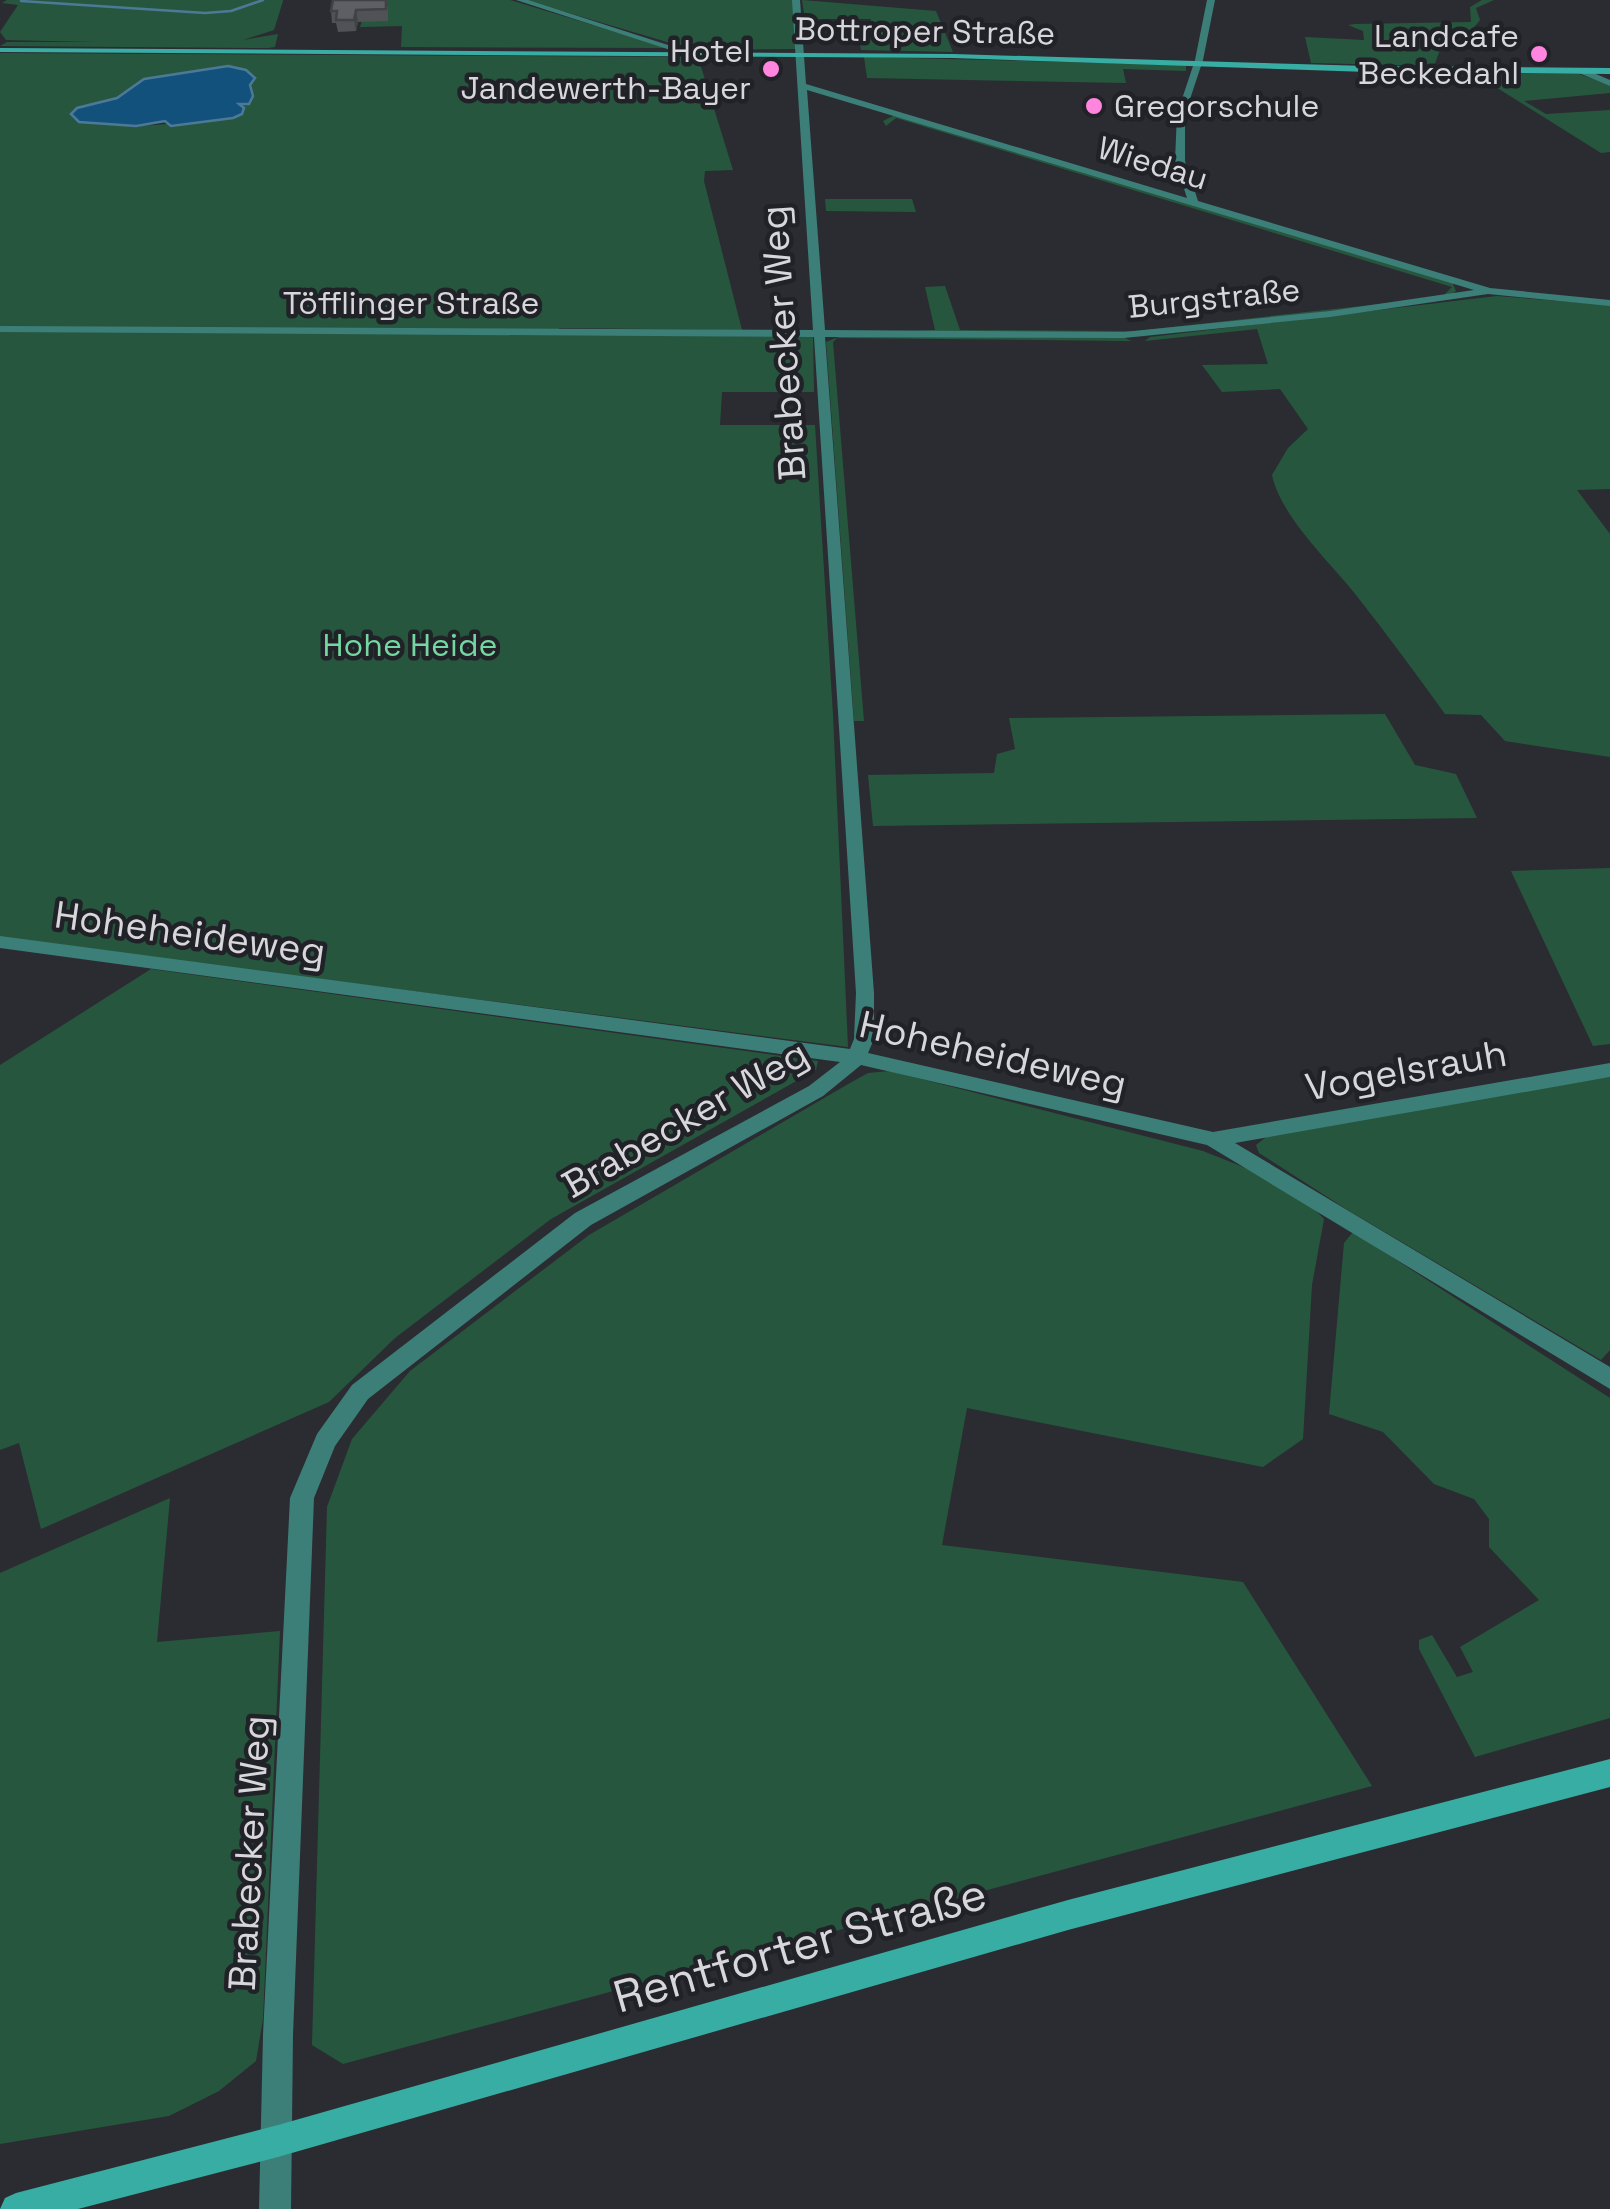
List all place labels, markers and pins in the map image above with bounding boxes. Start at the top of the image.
place label: Landcafe Beckedahl [1358,16,1519,93]
place label: Hotel Jandewerth-Bayer [461,31,751,108]
marker: Landcafe Beckedahl [1528,43,1550,65]
marker: Hotel Jandewerth-Bayer [760,58,782,80]
place label: Gregorschule [1114,86,1319,126]
marker: Gregorschule [1083,95,1105,117]

